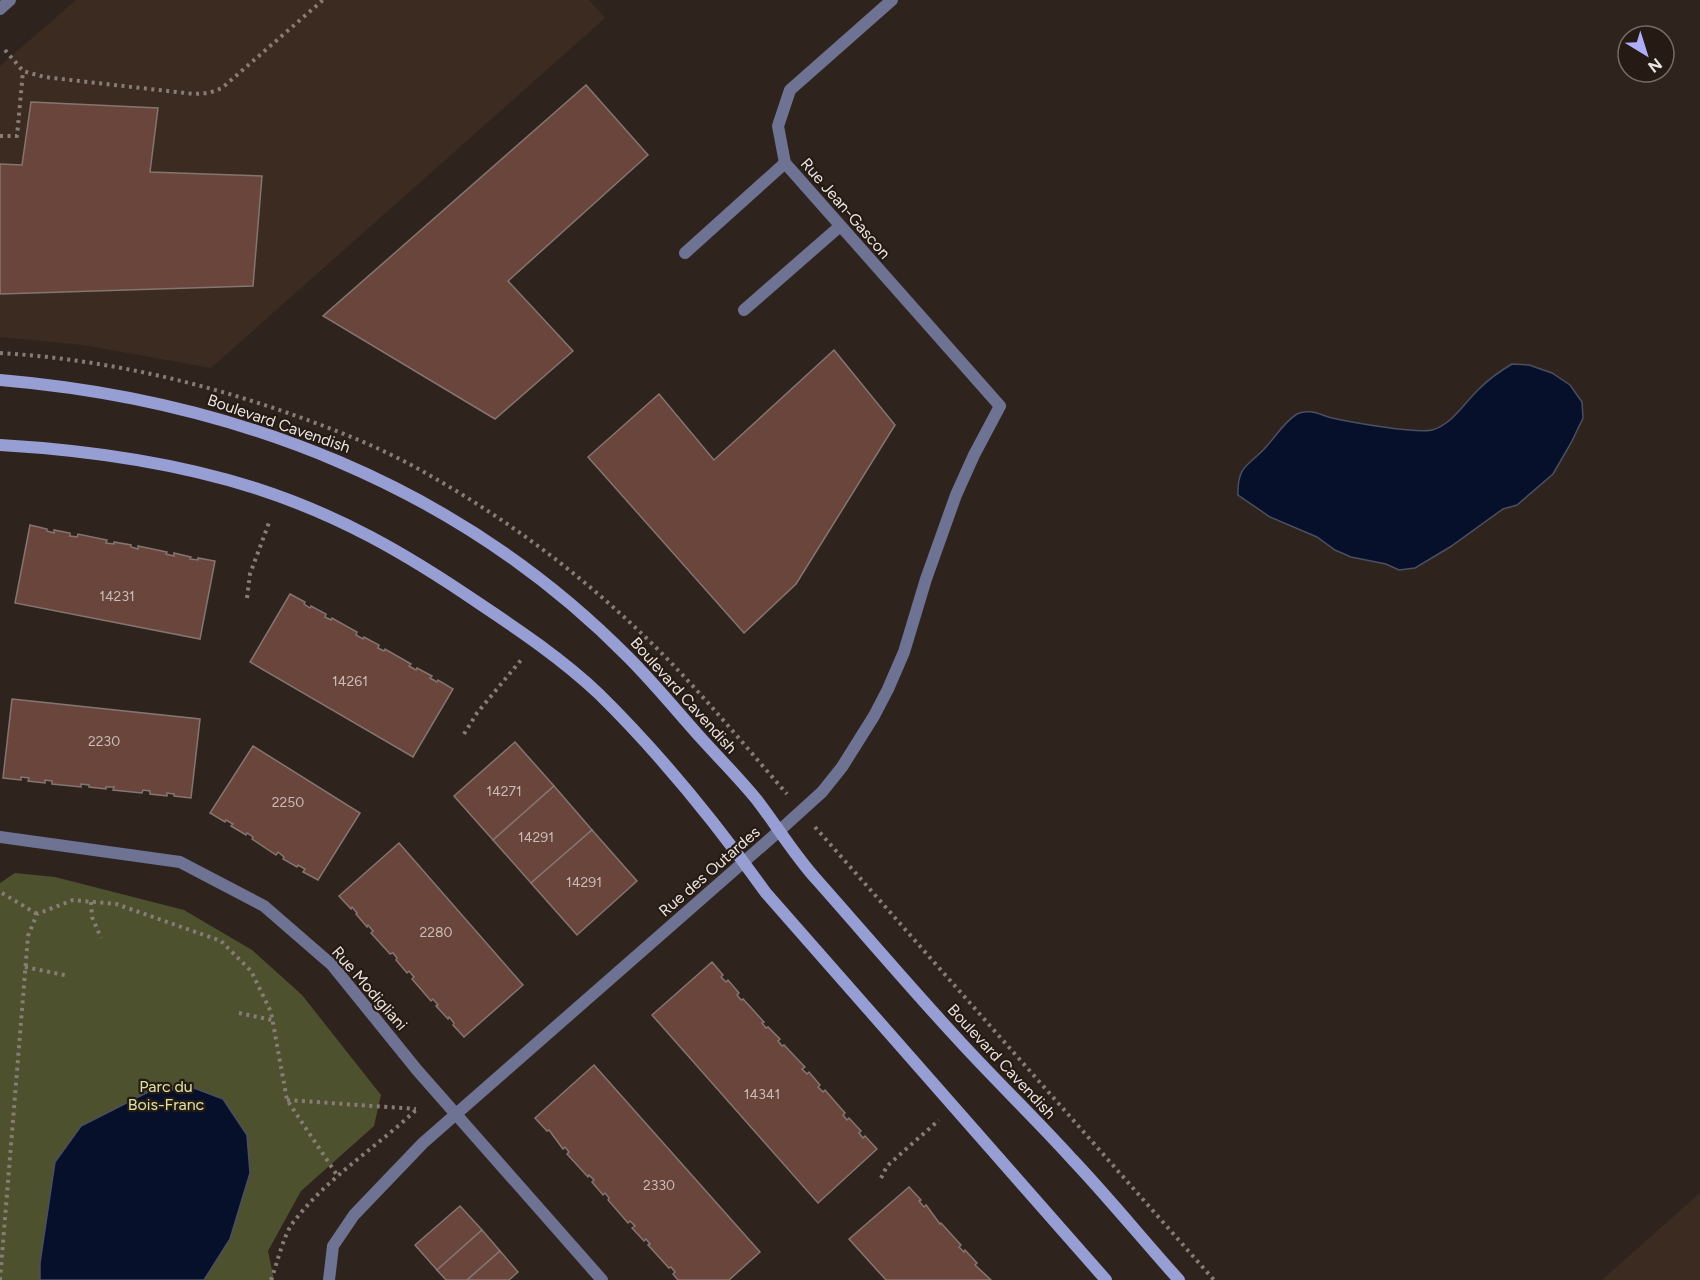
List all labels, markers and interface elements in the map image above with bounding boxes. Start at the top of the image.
north arrow [1616,24,1676,84]
text: N [1644,54,1666,77]
street label: Rue Jean-Gascon [797,154,894,263]
street label: Boulevard Cavendish [205,390,353,457]
house number: 14231 [99,588,135,605]
street label: Boulevard Cavendish [626,633,741,757]
house number: 14261 [332,673,368,690]
house number: 2230 [88,733,120,750]
house number: 14271 [486,783,522,800]
house number: 2250 [272,794,304,811]
street label: Rue des Outardes [655,822,764,920]
house number: 14291 [518,829,554,846]
house number: 14291 [566,874,602,891]
house number: 2280 [419,924,453,941]
street label: Rue Modigliani [328,942,411,1034]
street label: Boulevard Cavendish [944,1000,1060,1123]
park label: Parc du Bois-Franc [128,1077,205,1114]
house number: 14341 [744,1086,780,1103]
house number: 2330 [643,1177,675,1194]

